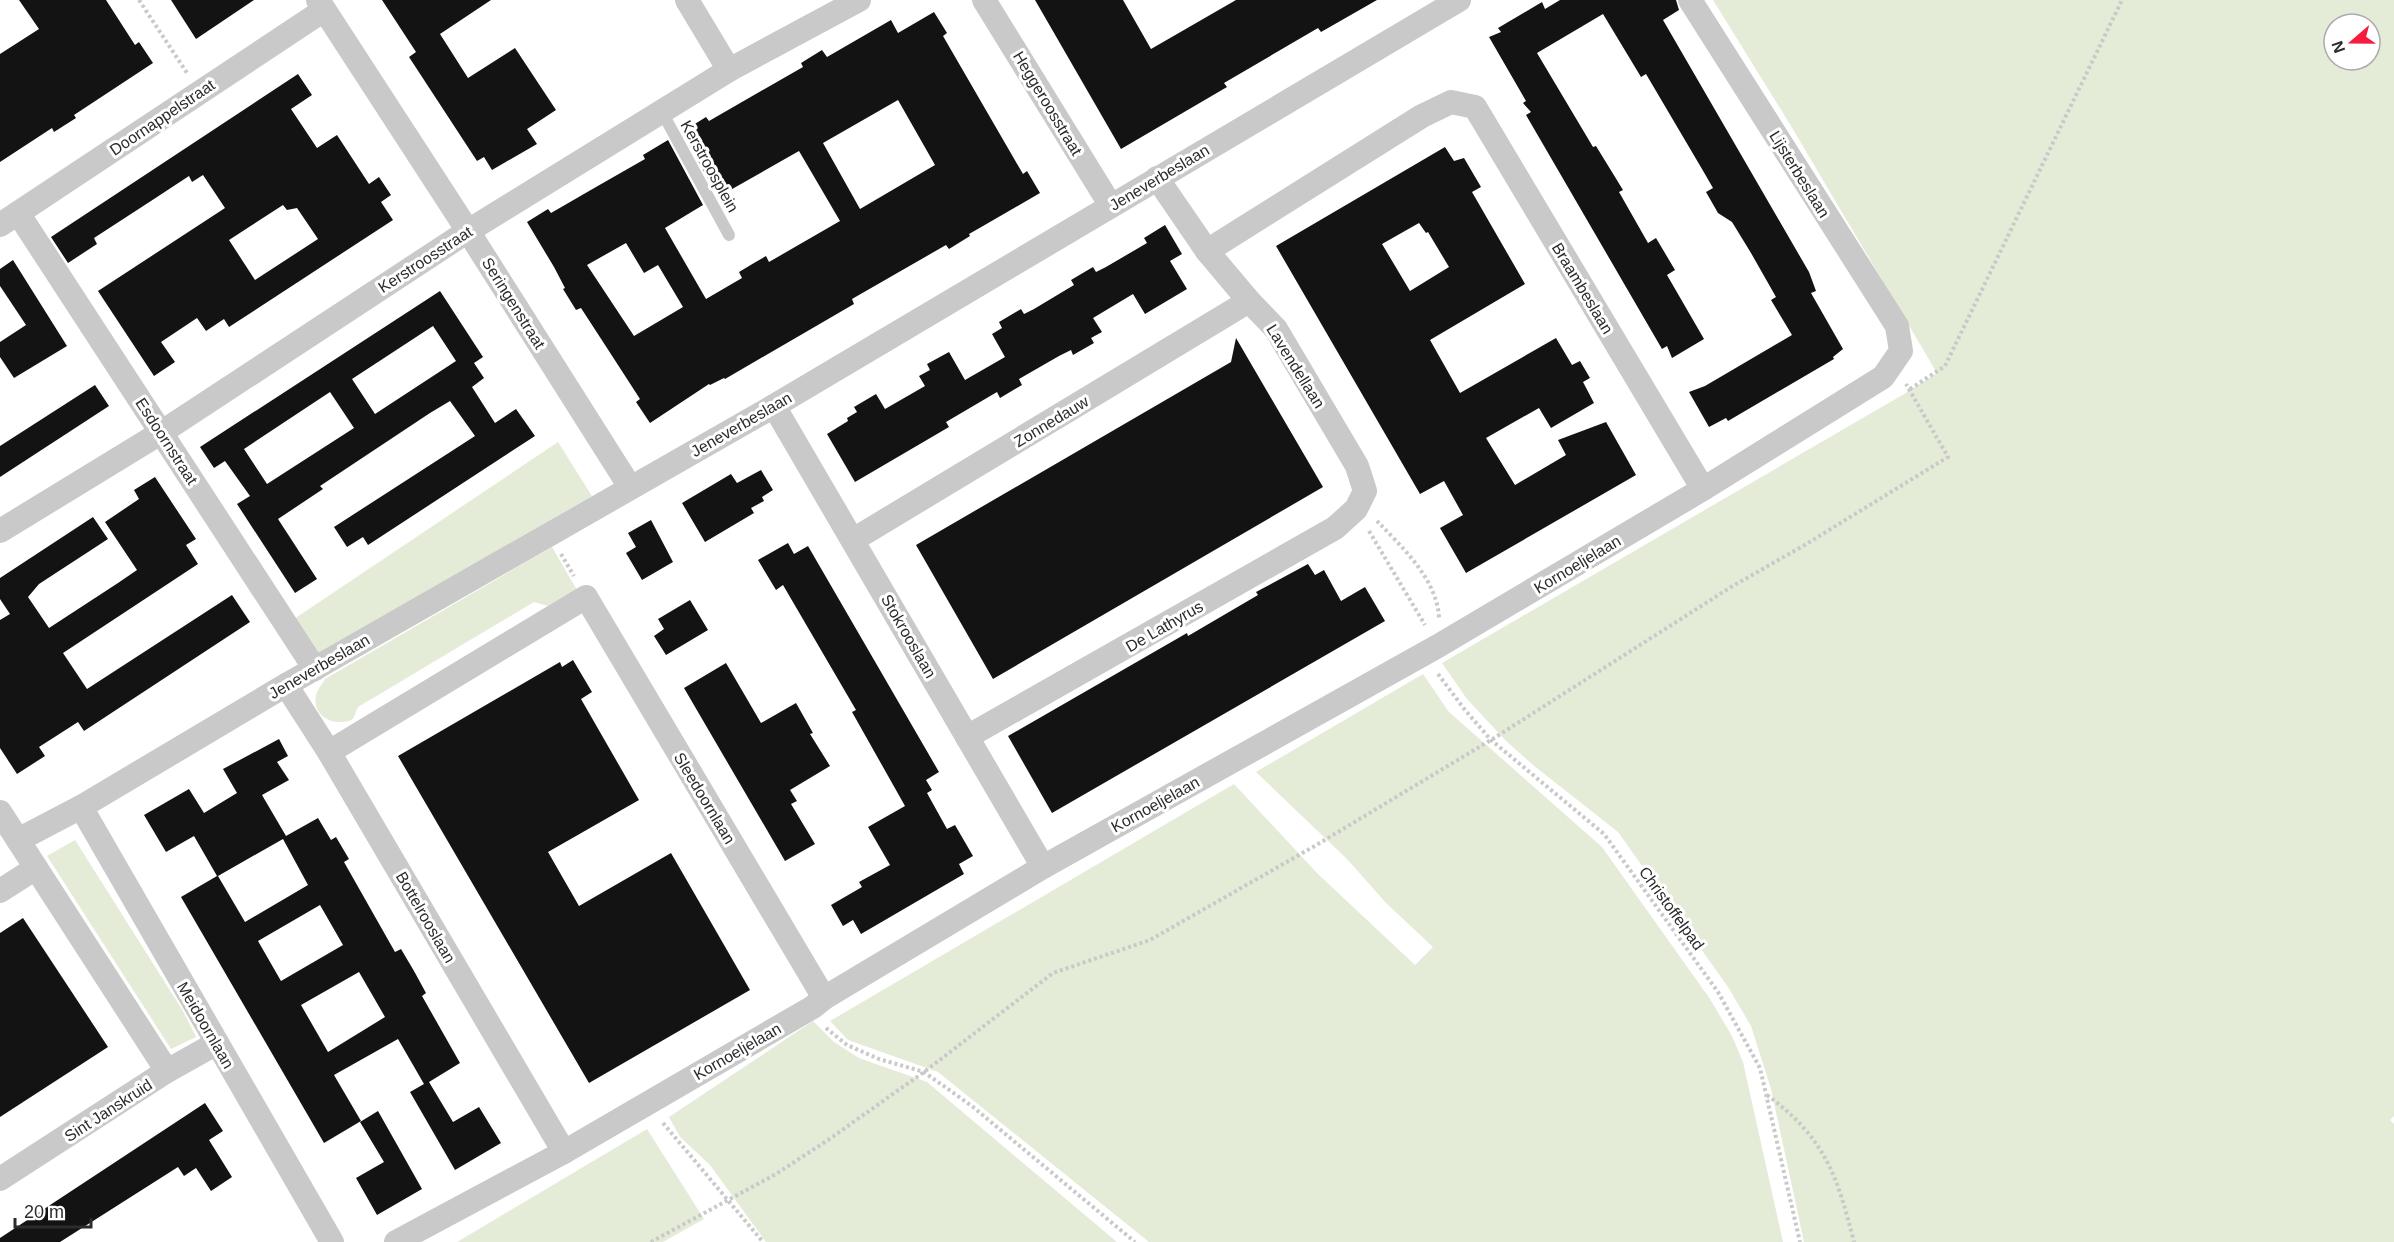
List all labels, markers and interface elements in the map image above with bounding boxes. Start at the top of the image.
north arrow [2322,12,2382,72]
text: N [2328,39,2348,55]
street label: Heggeroosstraat [1010,48,1086,159]
street label: Doornappelstraat [107,76,218,159]
street label: Kerstroosplein [677,117,742,215]
street label: Lijsterbeslaan [1766,128,1833,221]
street label: Jeneverbeslaan [1106,141,1212,214]
street label: Kerstroosstraat [375,222,476,296]
street label: Braambeslaan [1549,240,1616,337]
street label: Seringenstraat [479,255,549,352]
street label: Lavendellaan [1263,321,1328,411]
street label: Jeneverbeslaan [688,389,794,460]
street label: Zonnedauw [1011,392,1092,450]
street label: Esdoornstraat [132,395,201,488]
street label: Kornoeljelaan [1531,532,1624,597]
street label: Stokrooslaan [878,592,939,681]
street label: De Lathyrus [1123,598,1206,655]
street label: Jeneverbeslaan [266,631,372,702]
street label: Sleedoornlaan [671,750,738,847]
street label: Kornoeljelaan [1108,773,1202,836]
street label: Christoffelpad [1636,863,1707,953]
street label: Bottelrooslaan [393,869,459,966]
street label: Meidoornlaan [174,979,237,1071]
street label: Kornoeljelaan [691,1020,784,1083]
street label: Sint Janskruid [61,1076,155,1145]
scale bar [15,1191,92,1229]
text: 20 m [24,1202,64,1222]

